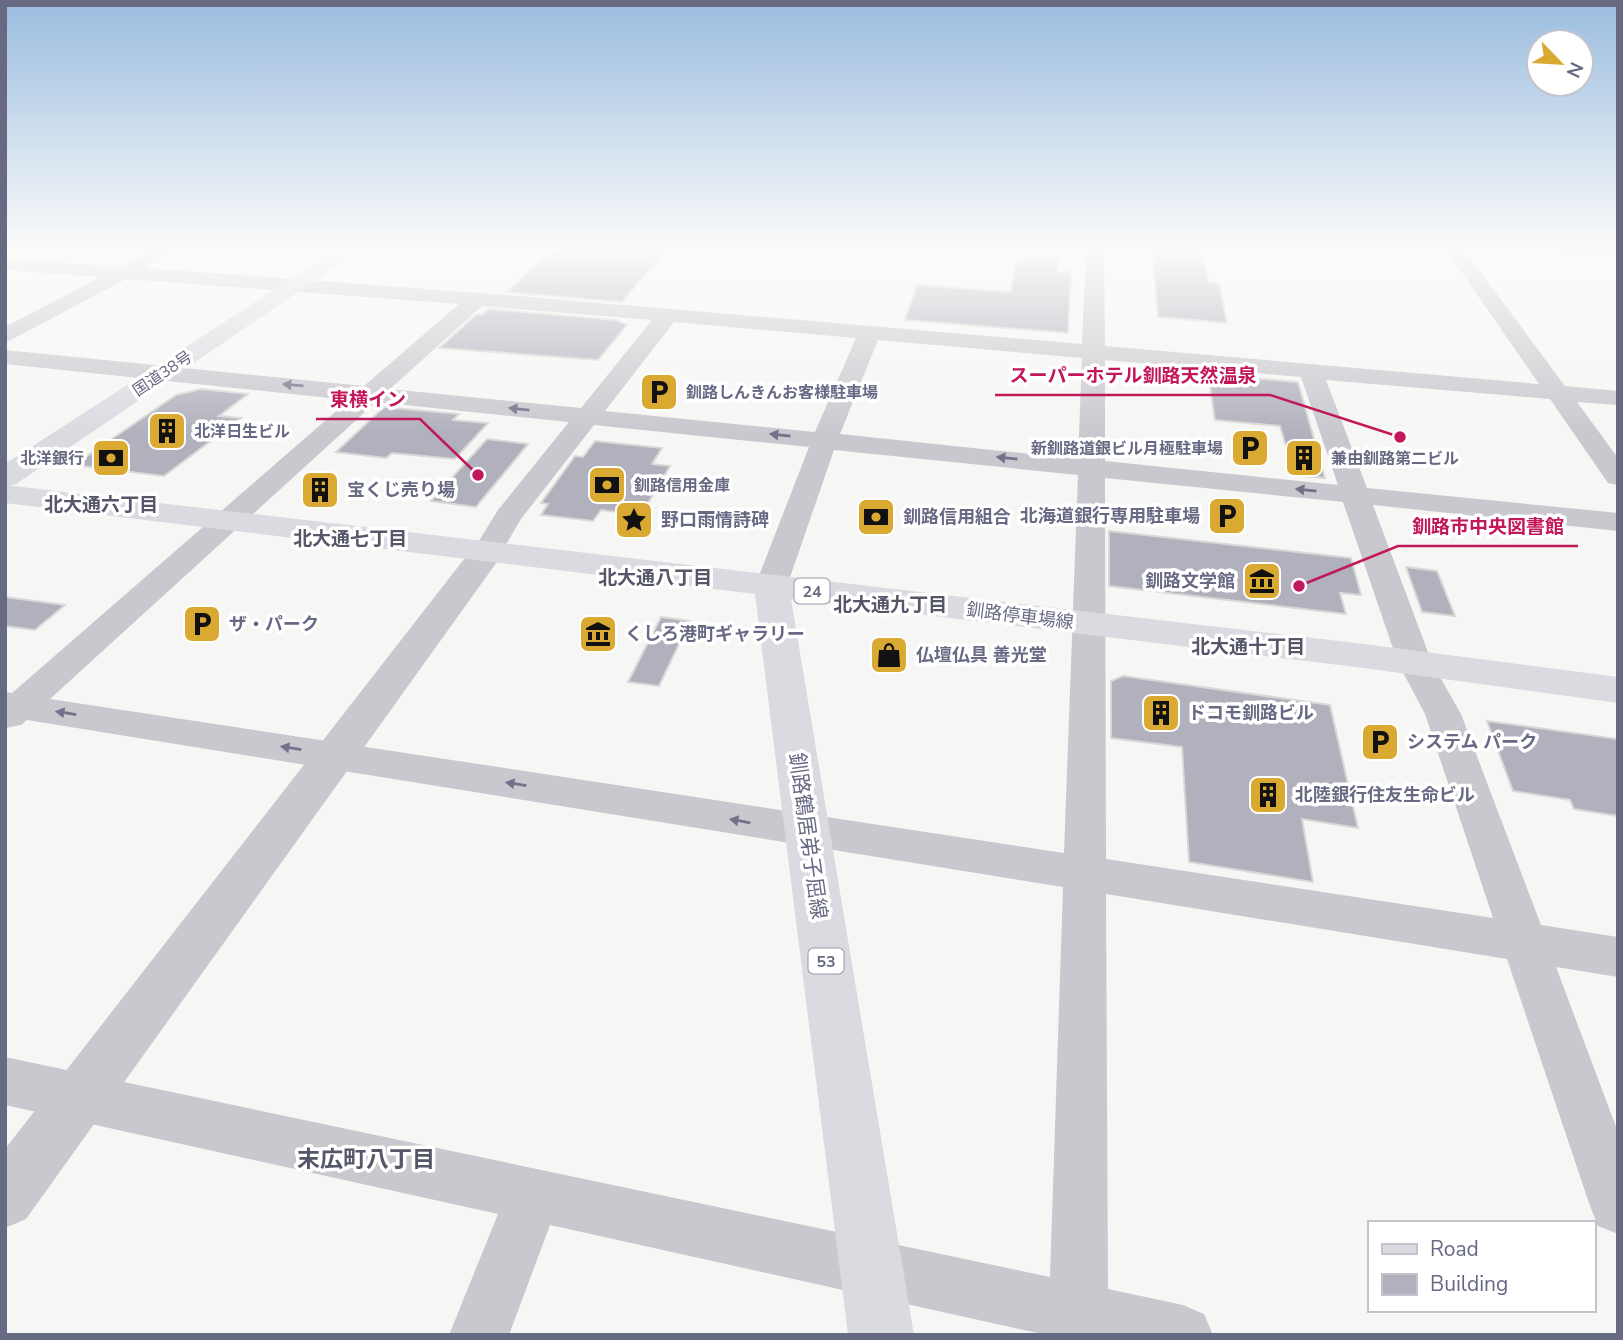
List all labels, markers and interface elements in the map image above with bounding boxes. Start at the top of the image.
north arrow [1525,28,1595,98]
text: N [1560,58,1589,82]
street label: 国道38号 [129,346,197,402]
callout: スーパーホテル釧路天然温泉 [995,355,1270,395]
text: スーパーホテル釧路天然温泉 [1010,363,1256,389]
parking icon: 釧路しんきんお客様駐車場 [638,371,680,413]
one-way arrow [281,379,303,390]
callout: 東横イン [316,379,420,419]
place label: 釧路しんきんお客様駐車場 [686,382,878,404]
text: 東横イン [330,387,406,413]
one-way arrow [508,403,530,414]
building icon: 北洋日生ビル [146,410,188,452]
place label: 北洋日生ビル [194,421,290,443]
parking icon: 新釧路道銀ビル月極駐車場 [1229,427,1271,469]
one-way arrow [769,429,791,440]
bank icon: 北洋銀行 [90,437,132,479]
building icon: 兼由釧路第二ビル [1283,437,1325,479]
place label: 新釧路道銀ビル月極駐車場 [1031,438,1223,460]
place label: 北洋銀行 [20,448,84,470]
place label: 兼由釧路第二ビル [1331,448,1459,470]
one-way arrow [996,452,1018,463]
bank icon: 釧路信用金庫 [586,464,628,506]
building icon: 宝くじ売り場 [299,469,341,511]
place label: 釧路信用金庫 [634,475,730,497]
place label: 宝くじ売り場 [347,478,455,502]
one-way arrow [1295,484,1317,495]
district label: 北大通六丁目 [44,492,158,518]
parking icon: 北海道銀行専用駐車場 [1206,495,1248,537]
bank icon: 釧路信用組合 [855,496,897,538]
place icon: 野口雨情詩碑 [613,499,655,541]
place label: 北海道銀行専用駐車場 [1020,504,1200,528]
place label: 釧路信用組合 [903,505,1011,529]
callout: 釧路市中央図書館 [1398,506,1578,546]
place label: 野口雨情詩碑 [661,508,769,532]
text: 釧路市中央図書館 [1412,514,1564,540]
district label: 北大通七丁目 [293,526,407,552]
museum icon: 釧路文学館 [1241,560,1283,602]
district label: 北大通八丁目 [598,565,712,591]
place label: 釧路文学館 [1145,569,1235,593]
road number: 24 [794,578,830,604]
district label: 北大通九丁目 [833,592,947,618]
street label: 釧路停車場線 [965,598,1075,634]
parking icon: ザ・パーク [181,603,223,645]
place label: ザ・パーク [229,612,319,636]
museum icon: くしろ港町ギャラリー [577,613,619,655]
place label: くしろ港町ギャラリー [625,622,805,646]
shop icon: 仏壇仏具 善光堂 [868,634,910,676]
district label: 北大通十丁目 [1191,634,1305,660]
place label: 仏壇仏具 善光堂 [916,643,1047,667]
building icon: ドコモ釧路ビル [1140,692,1182,734]
place label: ドコモ釧路ビル [1188,701,1314,725]
one-way arrow [55,707,77,718]
parking icon: システム パーク [1359,721,1401,763]
place label: システム パーク [1407,730,1537,754]
one-way arrow [280,742,302,753]
street label: 釧路鶴居弟子屈線 [782,751,834,921]
building icon: 北陸銀行住友生命ビル [1247,774,1289,816]
one-way arrow [505,778,527,789]
place label: 北陸銀行住友生命ビル [1295,783,1475,807]
one-way arrow [729,815,751,826]
road number: 53 [808,948,844,973]
district label: 末広町八丁目 [297,1144,435,1175]
legend [1368,1221,1595,1312]
text: Road [1430,1235,1479,1263]
text: Building [1430,1270,1508,1298]

